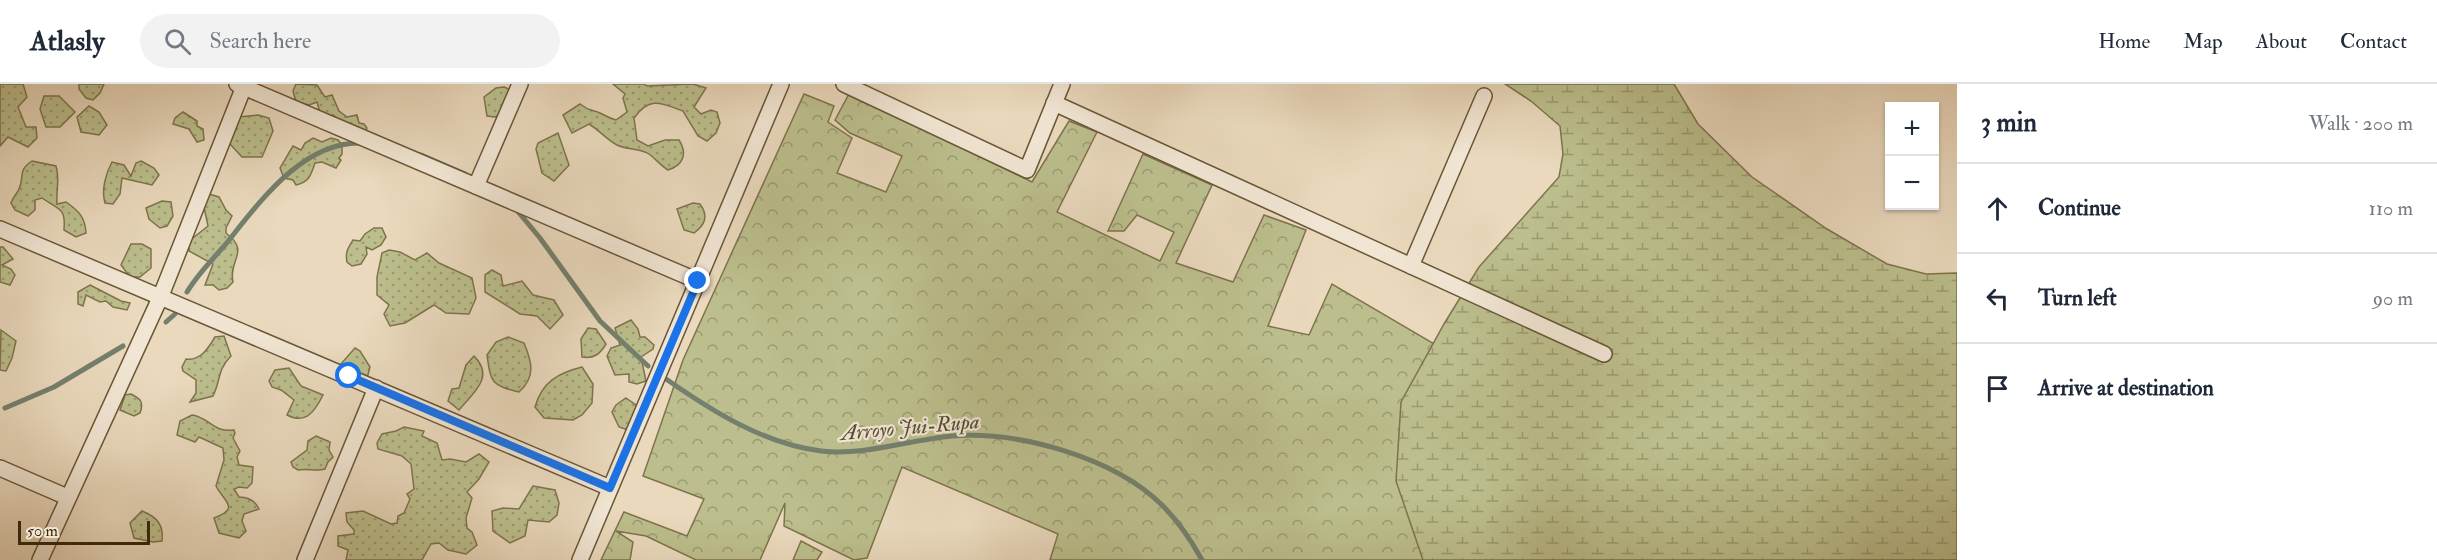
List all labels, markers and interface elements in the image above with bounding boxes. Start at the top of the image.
search box [140,14,560,68]
text: Atlasly [30,24,104,59]
icon: search [161,25,194,58]
text: Search here [209,27,311,55]
text: Home [2098,28,2150,55]
text: Map [2183,28,2223,55]
text: About [2256,28,2307,55]
text: Contact [2340,28,2407,55]
map controls [1885,102,1939,210]
button: + [1885,102,1939,156]
text: 3 min [1981,107,2037,139]
text: Walk · 200 m [2309,111,2413,136]
button: − [1885,156,1939,210]
icon: ahead [1981,192,2014,225]
text: Continue [2038,194,2121,222]
text: 110 m [2369,196,2413,221]
route end [684,267,710,293]
icon: left [1981,282,2014,315]
text: Turn left [2038,284,2117,312]
text: 90 m [2373,286,2413,311]
route start [335,362,361,388]
icon: arrive [1981,372,2014,405]
text: Arrive at destination [2038,374,2214,402]
water label: Arroyo Jui-Rupa [837,408,981,447]
scale bar [18,518,150,546]
text: 50 m [27,521,58,541]

